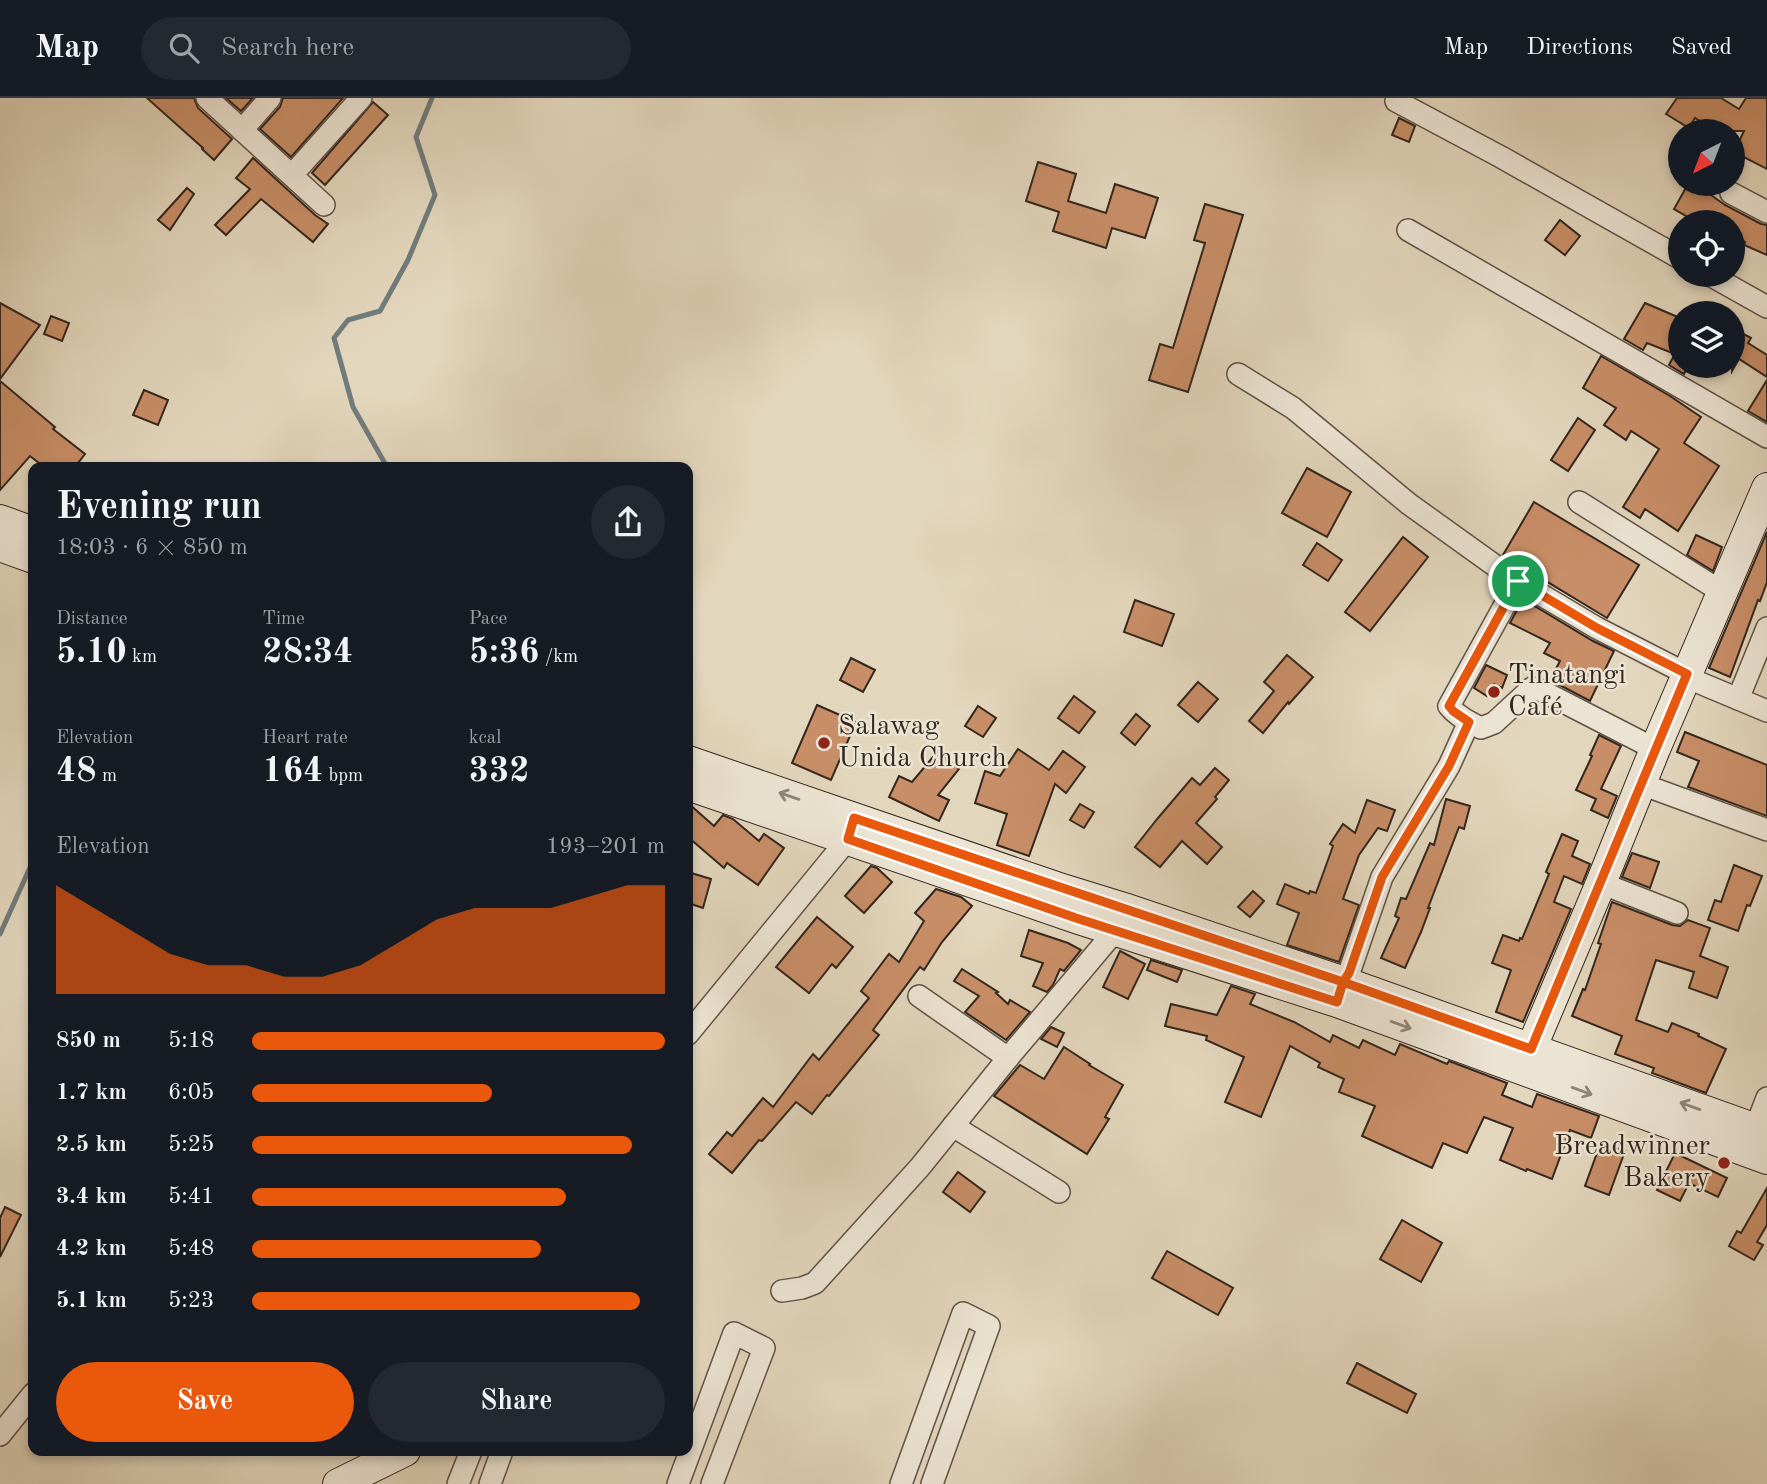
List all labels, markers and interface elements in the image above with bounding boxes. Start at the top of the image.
search box [141,17,631,80]
icon: search [165,29,203,67]
text: Map [35,32,99,65]
text: Search here [221,35,354,61]
text: Map [1444,36,1488,60]
text: Directions [1526,36,1633,60]
text: Saved [1671,36,1732,60]
north arrow [1668,119,1745,196]
map controls [1668,119,1745,378]
button: locate [1668,210,1745,287]
button: layers [1668,301,1745,378]
button: share [591,485,665,559]
text: Evening run [56,489,262,527]
text: 18:03 · 6 × 850 m [56,536,248,559]
pin [1488,551,1548,611]
icon: arrive [1499,562,1537,600]
text: Distance [56,610,128,629]
text: Time [262,610,305,629]
text: Pace [469,610,507,629]
text: 5.10 [56,635,127,670]
text: 28:34 [262,635,353,670]
text: 5:36 [469,635,539,670]
text: km [127,648,157,667]
text: /km [539,648,578,667]
place label: Tinatangi Café [1508,662,1626,722]
marker: Tinatangi Café [1486,684,1502,700]
place label: Salawag Unida Church [838,713,1007,773]
text: Elevation [56,729,133,748]
text: Heart rate [262,729,348,748]
text: kcal [469,729,501,748]
marker: Salawag Unida Church [816,735,832,751]
text: 48 [56,754,97,789]
text: 164 [262,754,323,789]
text: 332 [469,754,530,789]
text: m [97,767,117,786]
text: bpm [323,767,363,786]
one-way arrow [779,789,801,801]
text: Elevation [56,835,150,858]
text: 193–201 m [546,835,665,858]
one-way arrow [1389,1020,1411,1033]
text: 850 m [56,1029,121,1052]
text: 5:18 [168,1029,214,1052]
text: 1.7 km [56,1081,127,1104]
text: 6:05 [168,1081,214,1104]
one-way arrow [1570,1086,1592,1098]
one-way arrow [1680,1099,1702,1111]
text: 2.5 km [56,1133,127,1156]
text: 5:25 [168,1133,214,1156]
place label: Breadwinner Bakery [1554,1133,1710,1193]
marker: Breadwinner Bakery [1716,1155,1732,1171]
text: 3.4 km [56,1185,127,1208]
text: 5:41 [168,1185,214,1208]
text: 4.2 km [56,1237,127,1260]
text: 5:48 [168,1237,214,1260]
text: 5.1 km [56,1289,127,1312]
text: 5:23 [168,1289,214,1312]
button: Save [56,1362,354,1442]
button: Share [368,1362,665,1442]

